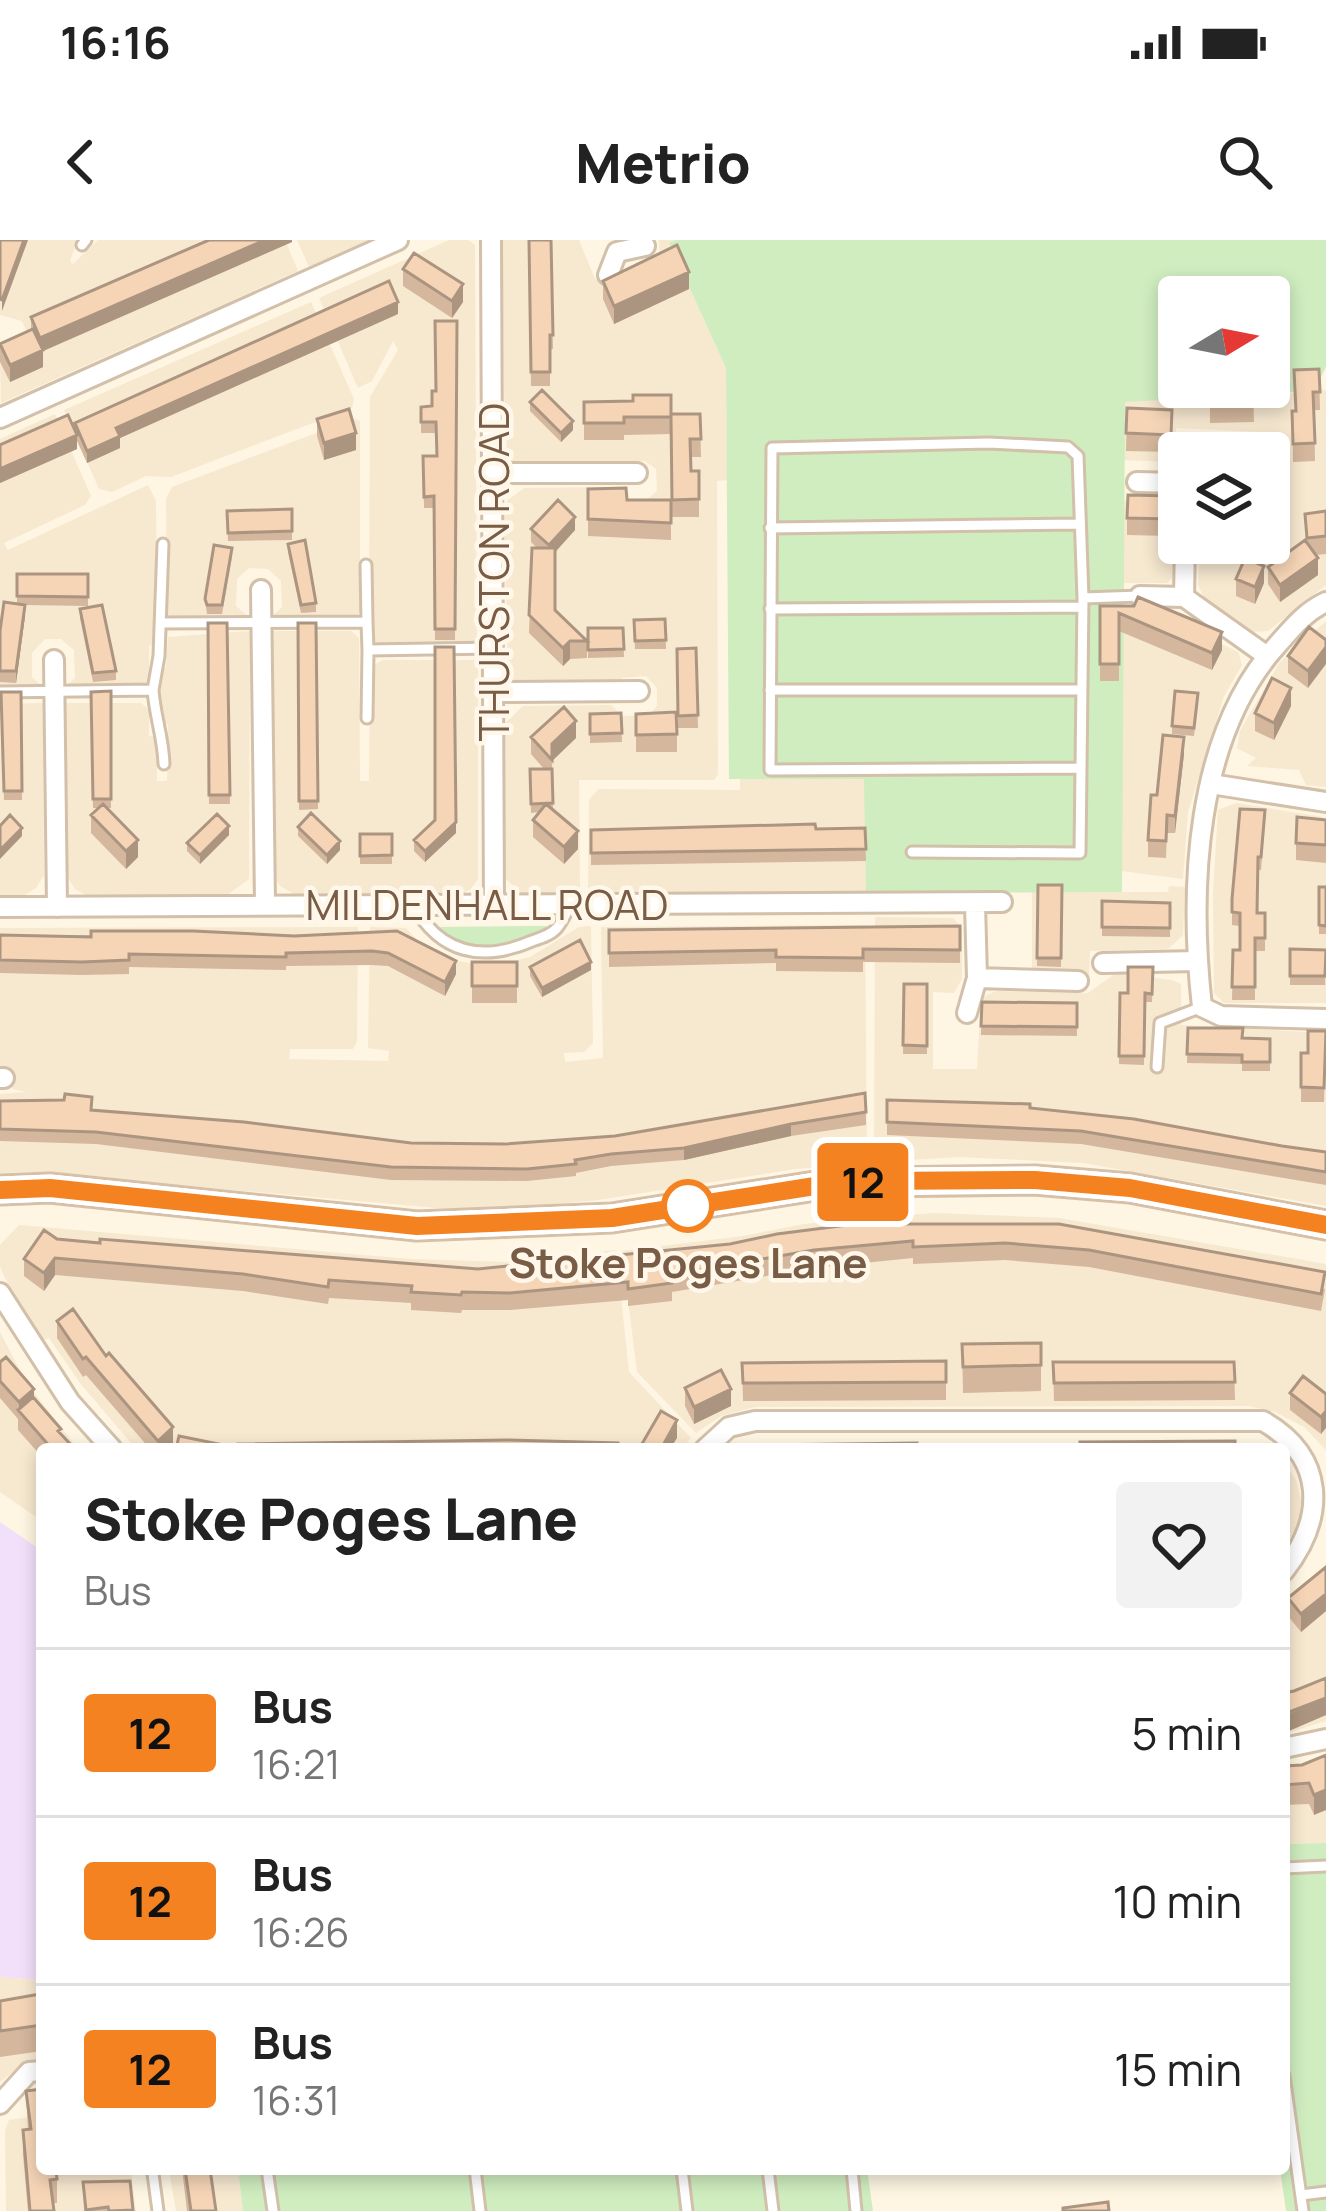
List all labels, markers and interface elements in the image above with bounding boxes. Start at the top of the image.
text: 16:16 [60,11,171,73]
text: Metrio [575,125,751,199]
icon: back [48,129,114,195]
icon: search [1212,129,1278,195]
north arrow [1158,276,1290,408]
map controls [1158,276,1290,564]
street label: THURSTON ROAD [464,402,522,742]
button: layers [1158,432,1290,564]
street label: MILDENHALL ROAD [306,875,668,933]
line badge: 12 [809,1143,917,1221]
text: 12 [841,1153,885,1211]
marker: Stoke Poges Lane [663,1181,713,1231]
place label: Stoke Poges Lane [509,1233,868,1291]
text: Stoke Poges Lane [84,1479,578,1557]
button: heart [1116,1482,1242,1608]
text: Bus [84,1563,152,1617]
text: Bus [252,1675,333,1737]
text: 5 min [1132,1702,1242,1764]
text: 12 [128,1704,172,1762]
text: 16:21 [252,1737,341,1791]
text: Bus [252,1843,333,1905]
text: 10 min [1113,1870,1242,1932]
text: 12 [128,1872,172,1930]
text: 16:26 [252,1905,350,1959]
text: Bus [252,2011,333,2073]
text: 15 min [1114,2038,1242,2100]
text: 12 [128,2040,172,2098]
text: 16:31 [252,2073,340,2127]

